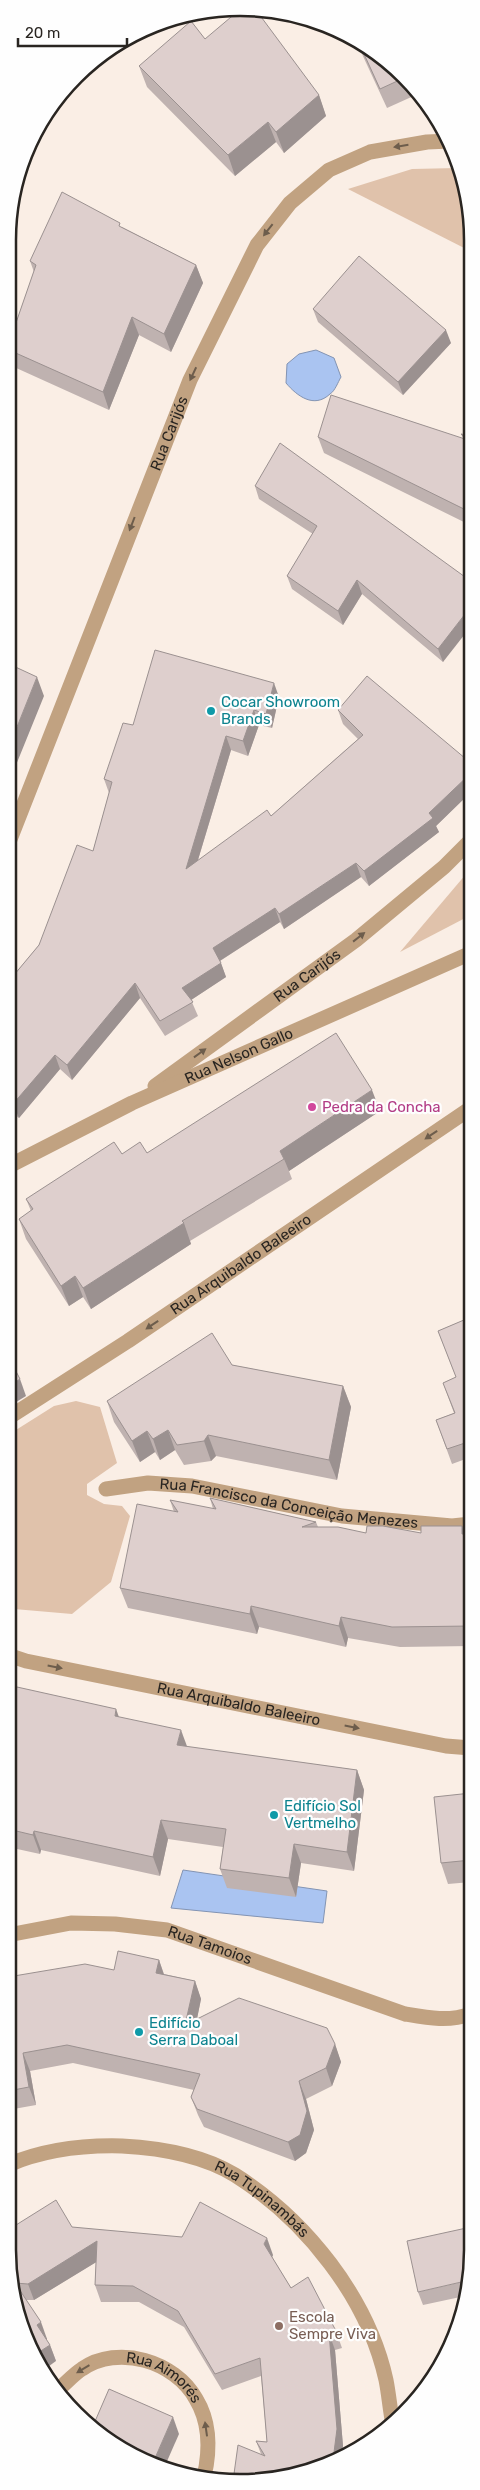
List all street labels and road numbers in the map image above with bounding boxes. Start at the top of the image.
street label: Rua Carijós [146,393,192,473]
street label: Rua Carijós [270,945,344,1006]
street label: Rua Nelson Gallo [182,1024,296,1088]
street label: Rua Arquibaldo Baleeiro [167,1210,315,1319]
street label: Rua Francisco da Conceição Menezes [159,1475,419,1532]
street label: Rua Arquibaldo Baleeiro [155,1679,322,1729]
street label: Rua Tamoios [165,1922,255,1968]
street label: Rua Tupinambás [212,2157,313,2241]
street label: Rua Aimorés [125,2348,206,2407]

